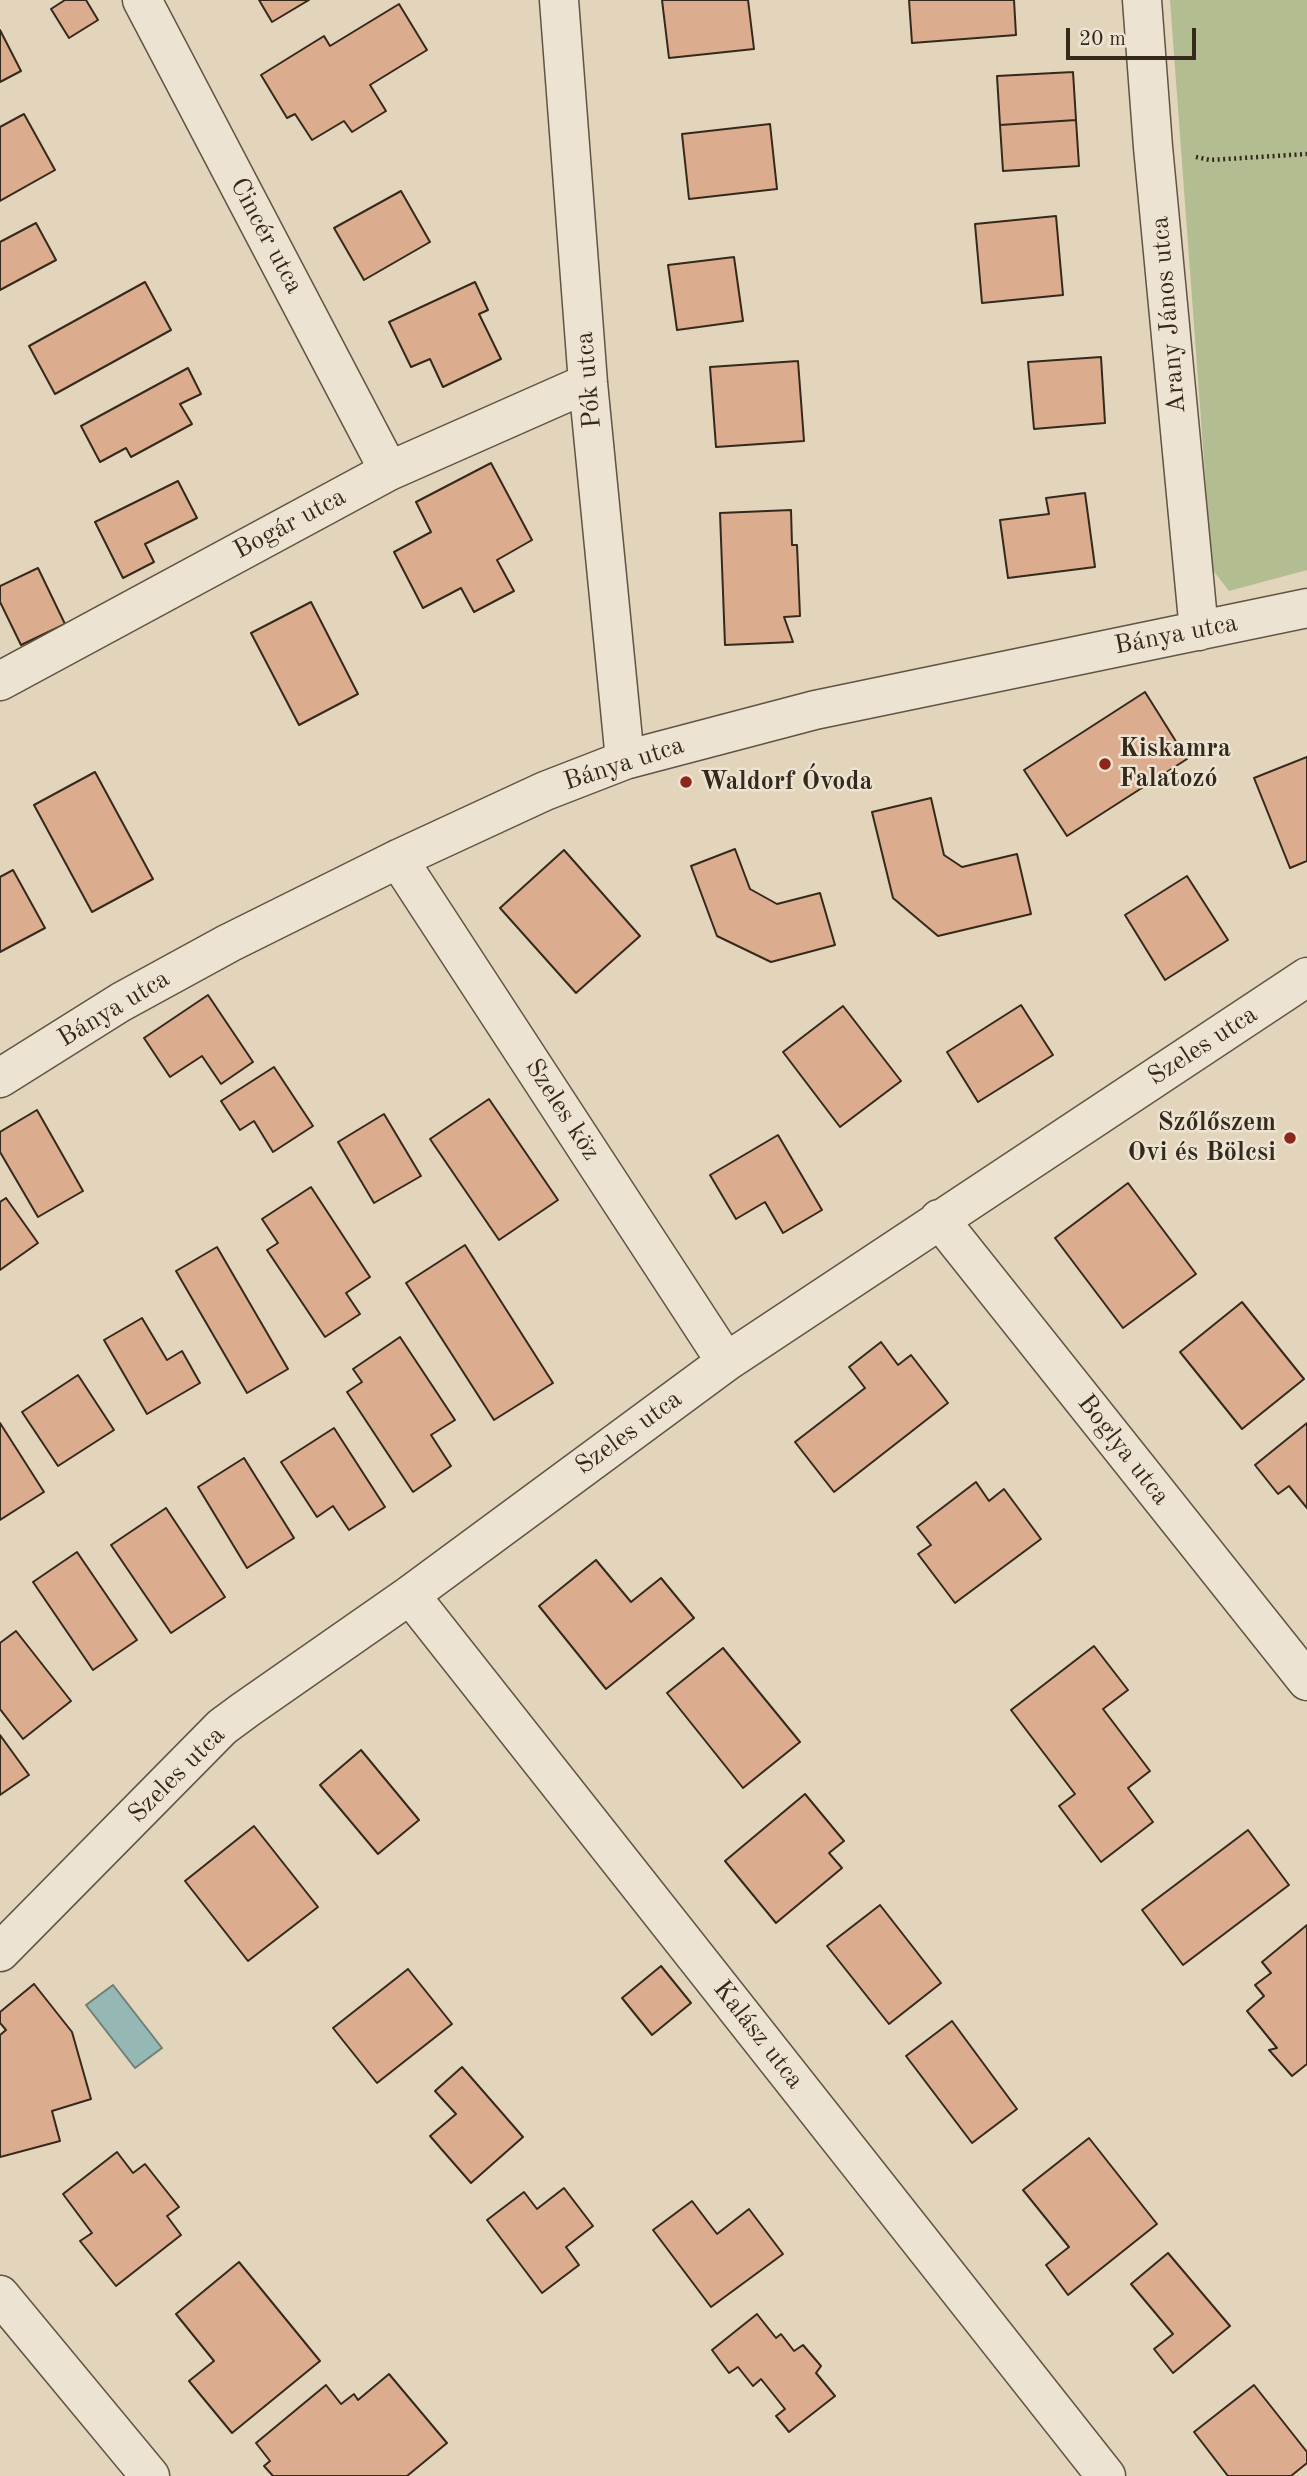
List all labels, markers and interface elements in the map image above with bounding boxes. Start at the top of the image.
scale bar [1069,14,1198,58]
text: 20 m [1079,29,1126,50]
street label: Cincér utca [222,173,310,299]
street label: Arany János utca [1145,215,1193,415]
street label: Pók utca [569,330,609,430]
street label: Bogár utca [228,481,352,567]
street label: Bánya utca [1112,608,1240,662]
street label: Bánya utca [560,730,688,798]
place label: Kiskamra Falatozó [1119,733,1231,794]
marker: Kiskamra Falatozó [1097,756,1113,772]
place label: Waldorf Óvoda [700,766,873,798]
marker: Waldorf Óvoda [678,774,694,790]
street label: Bánya utca [52,963,176,1055]
street label: Szeles utca [1142,999,1264,1093]
street label: Szeles köz [518,1053,606,1167]
place label: Szőlőszem Ovi és Bölcsi [1127,1107,1276,1168]
marker: Szőlőszem Ovi és Bölcsi [1282,1130,1298,1146]
street label: Szeles utca [570,1384,688,1482]
street label: Boglya utca [1070,1388,1176,1512]
street label: Szeles utca [122,1720,232,1830]
street label: Kalász utca [706,1974,810,2096]

